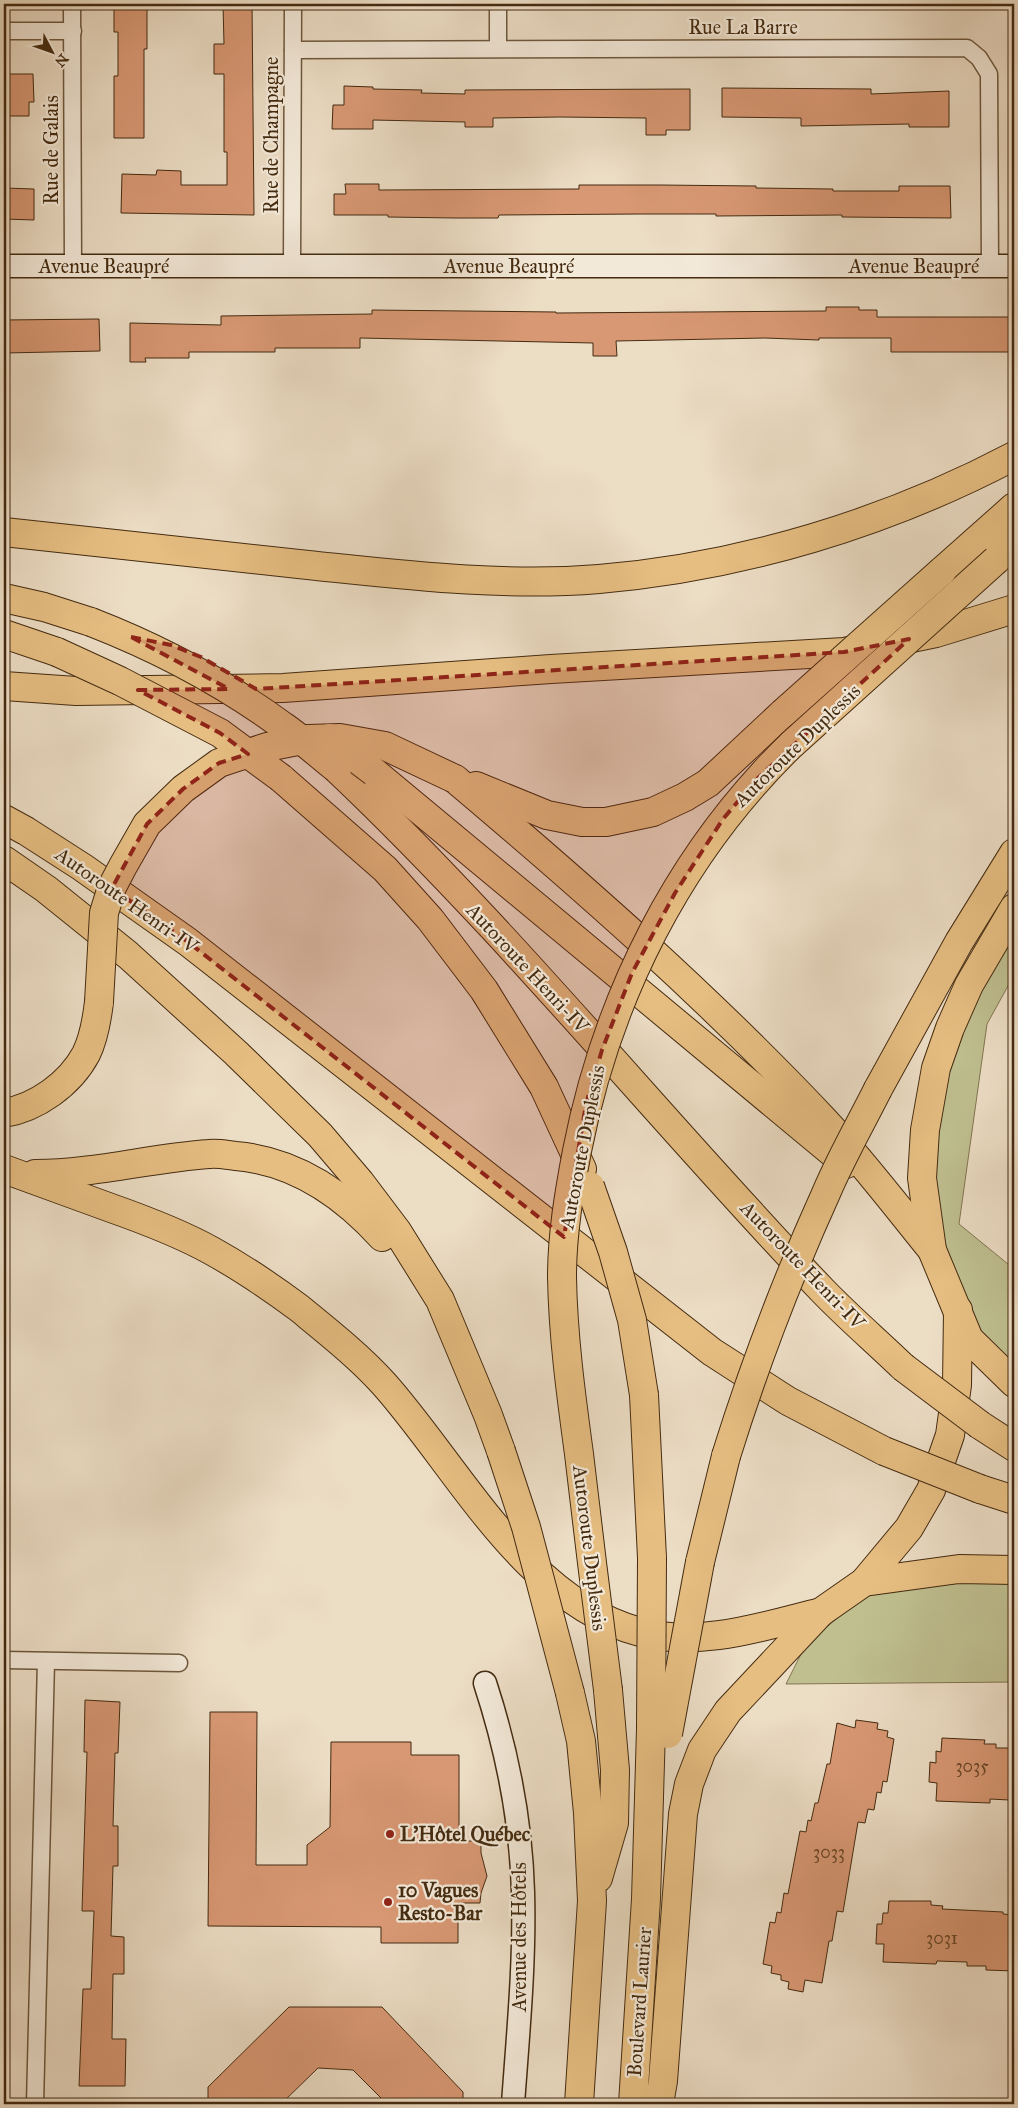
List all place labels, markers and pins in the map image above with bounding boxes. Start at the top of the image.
place label: L'Hôtel Québec [400,1822,531,1847]
marker: L'Hôtel Québec [384,1828,396,1840]
place label: 10 Vagues Resto-Bar [398,1878,483,1925]
marker: 10 Vagues Resto-Bar [382,1896,394,1908]

